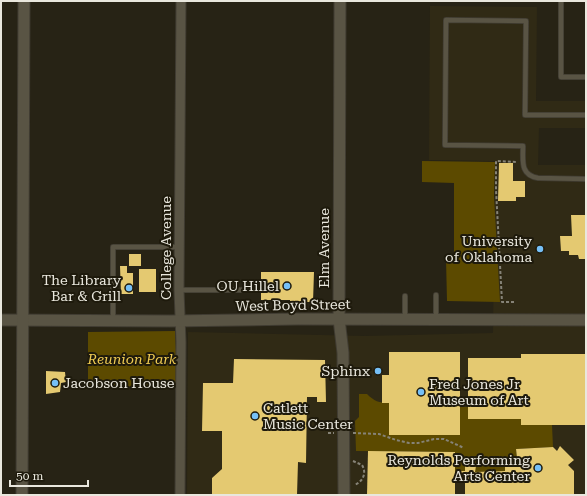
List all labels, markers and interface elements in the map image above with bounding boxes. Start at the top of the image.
street label: College Avenue [158,196,174,300]
street label: Elm Avenue [316,208,332,288]
place label: University of Oklahoma [445,233,533,265]
marker: University of Oklahoma [535,244,545,254]
place label: The Library Bar & Grill [42,272,122,304]
place label: OU Hillel [216,278,280,294]
marker: OU Hillel [282,281,292,291]
marker: The Library Bar & Grill [124,283,134,293]
street label: West Boyd Street [235,296,351,314]
park label: Reunion Park [87,351,177,367]
place label: Sphinx [322,363,370,379]
marker: Sphinx [373,366,383,376]
place label: Jacobson House [63,375,175,391]
place label: Fred Jones Jr Museum of Art [429,376,529,408]
marker: Jacobson House [50,378,60,388]
marker: Fred Jones Jr Museum of Art [416,387,426,397]
place label: Catlett Music Center [263,400,353,432]
marker: Catlett Music Center [250,411,260,421]
place label: Reynolds Performing Arts Center [387,452,530,484]
scale bar [10,462,88,488]
marker: Reynolds Performing Arts Center [533,463,543,473]
text: 50 m [16,469,43,483]

